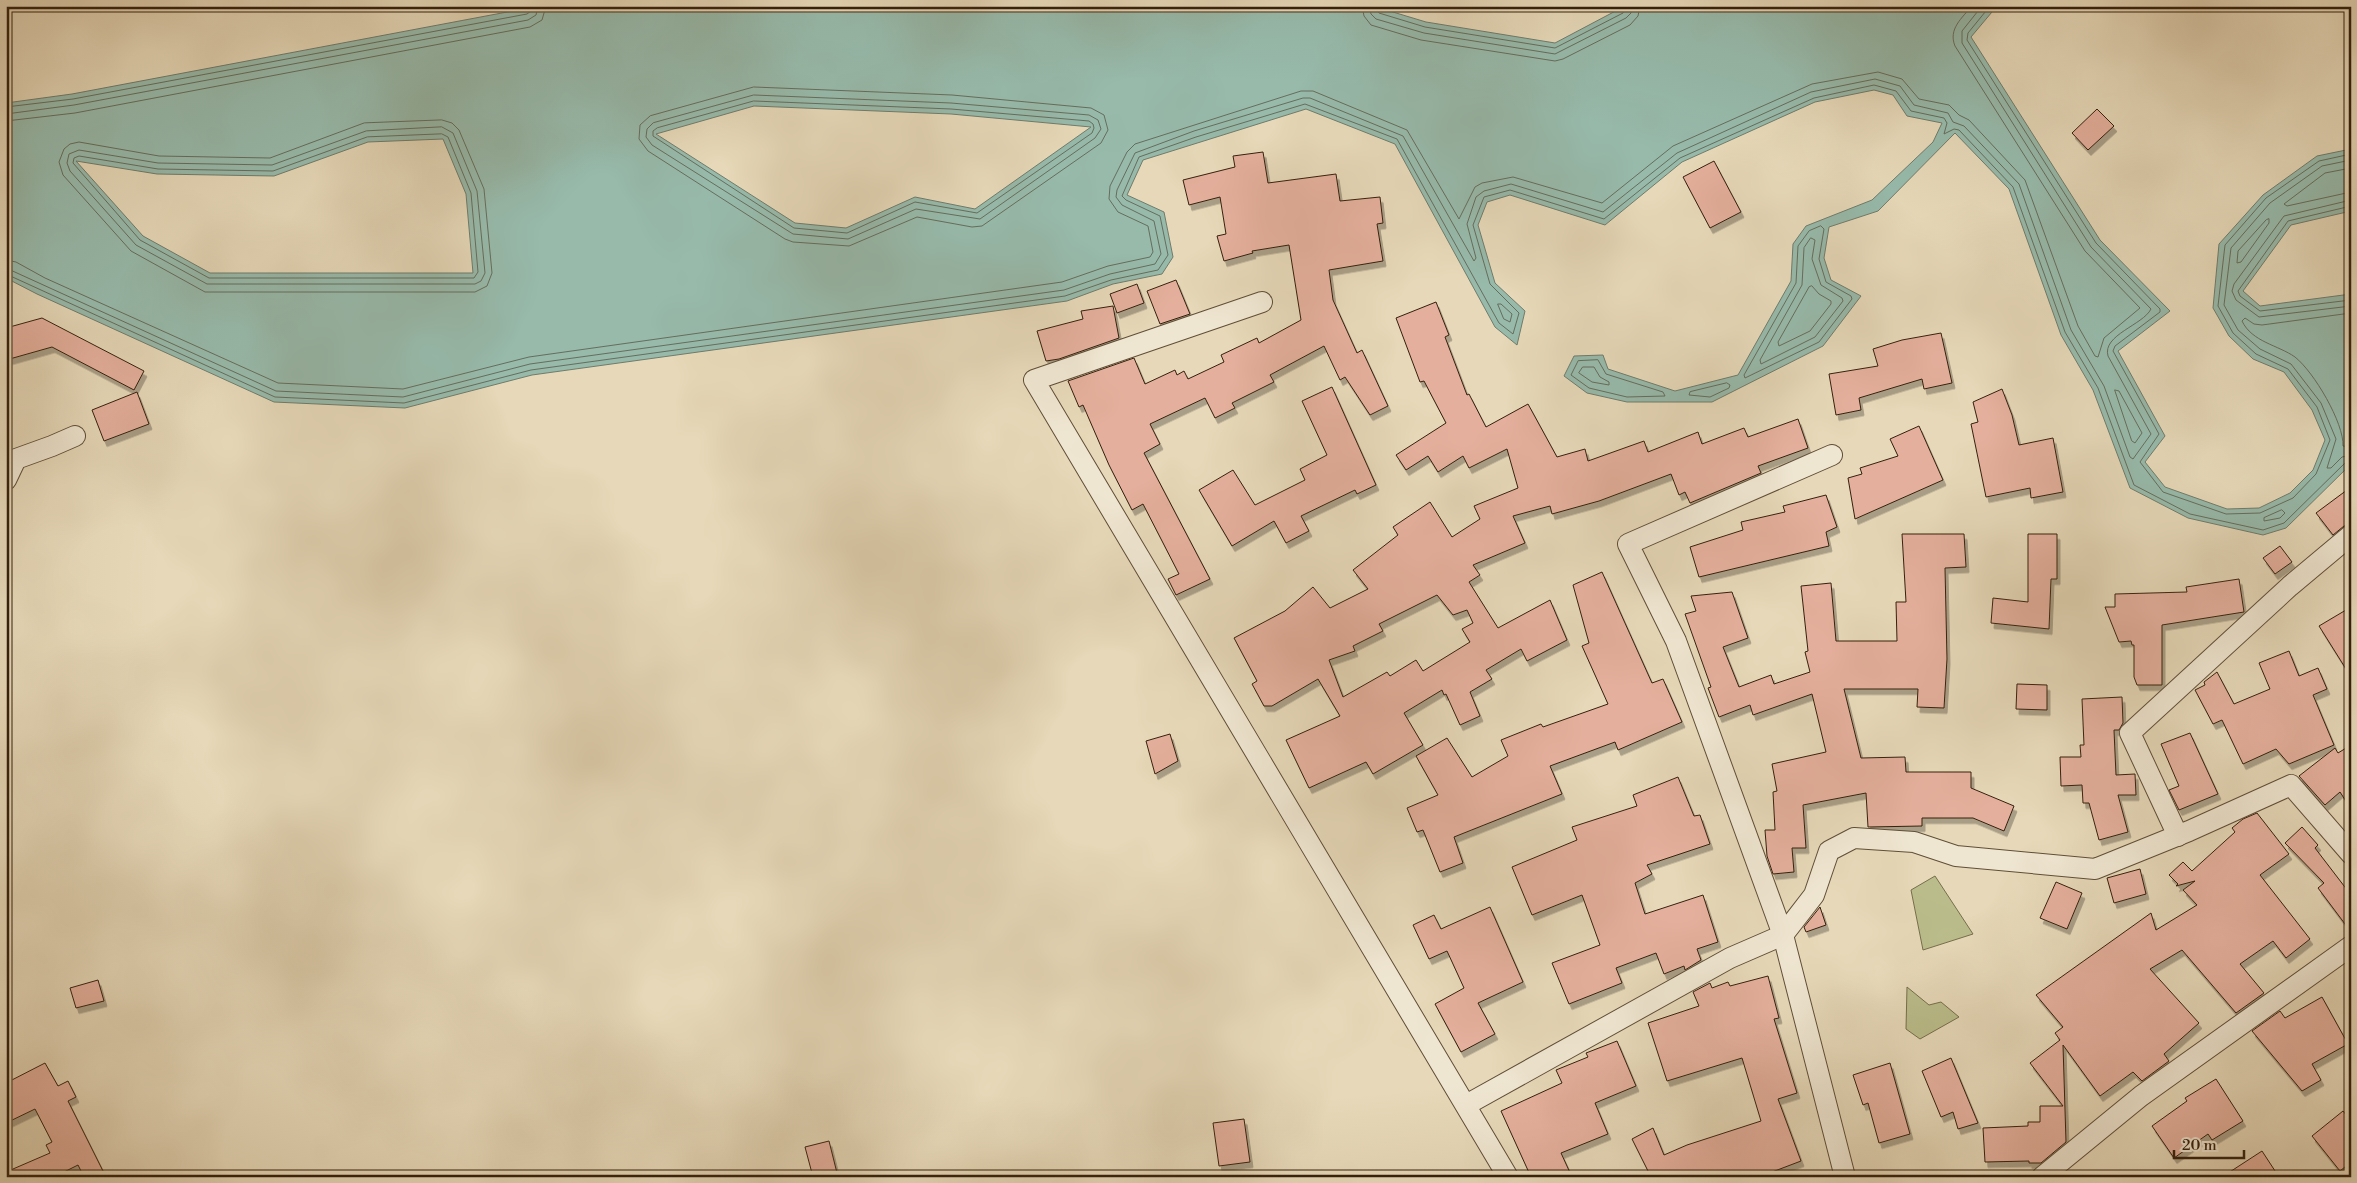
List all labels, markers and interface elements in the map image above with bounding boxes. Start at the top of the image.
scale bar [2174,1128,2244,1160]
text: 20 m [2182,1136,2217,1155]

